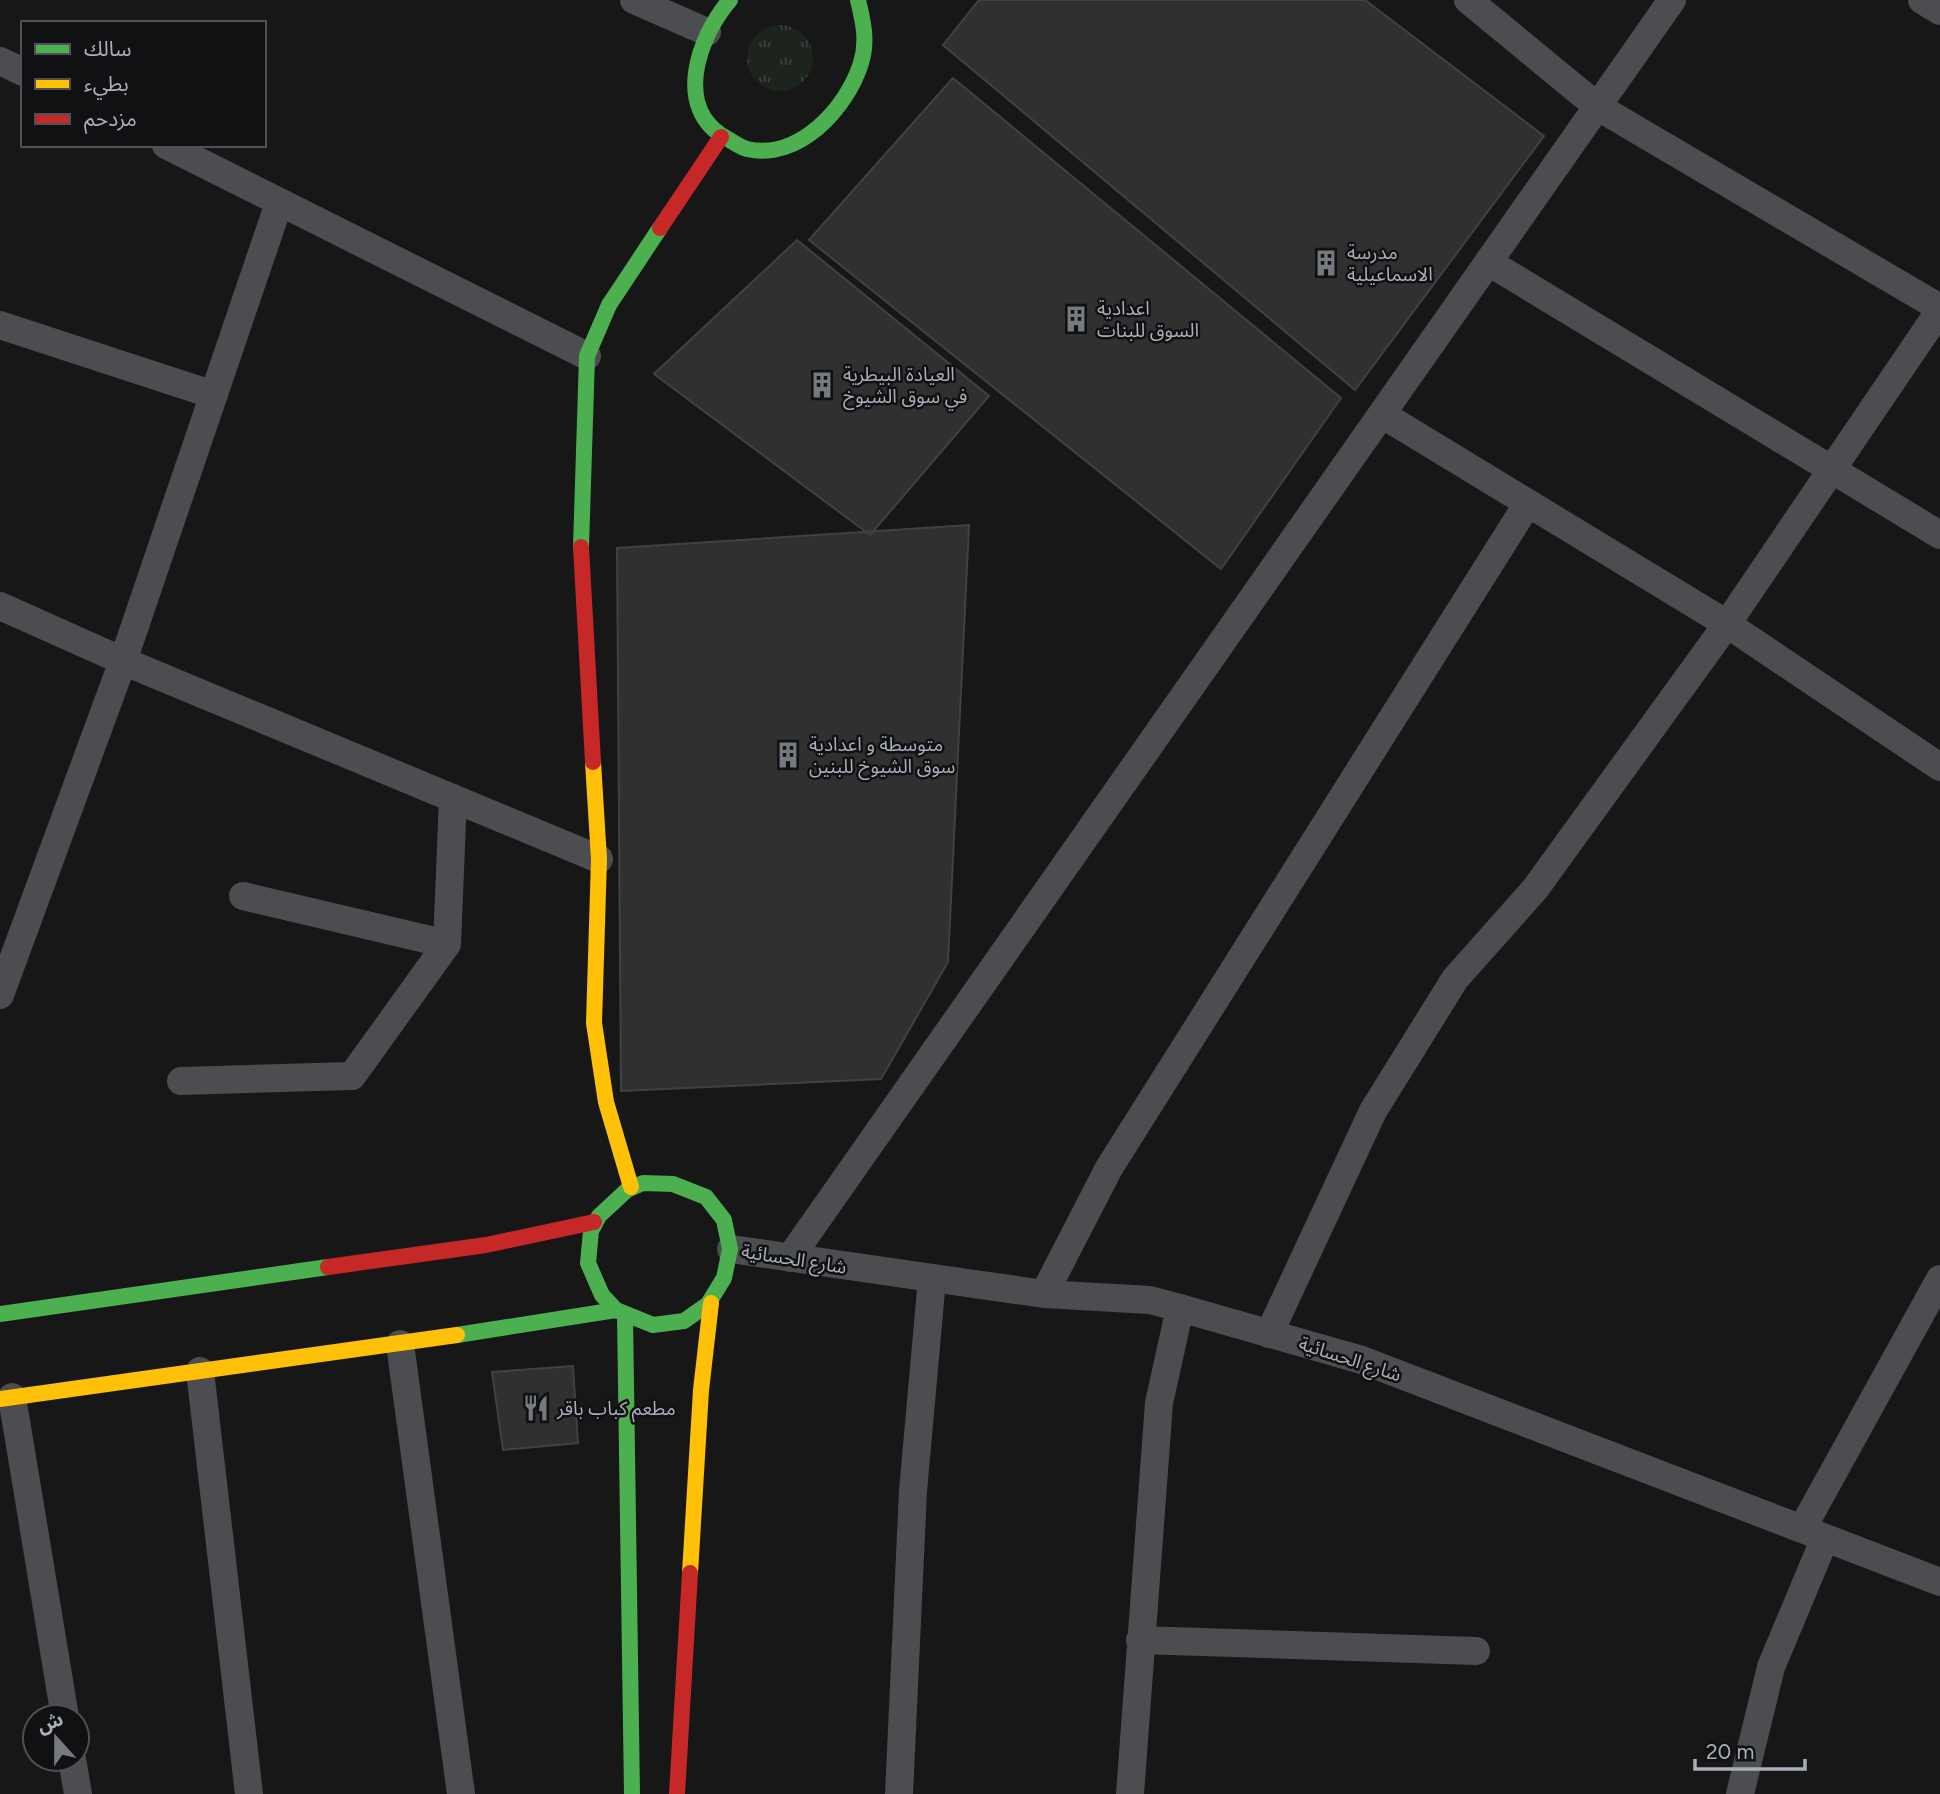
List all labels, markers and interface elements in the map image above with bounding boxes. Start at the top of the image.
legend [21,21,266,147]
text: سالك [84,36,131,61]
text: بطيء [84,71,129,100]
text: مزدحم [84,106,137,134]
place label: مدرسة الاسماعيلية [1347,241,1433,286]
building icon: مدرسة الاسماعيلية [1311,248,1341,278]
place label: اعدادية السوق للبنات [1097,297,1199,342]
building icon: اعدادية السوق للبنات [1061,304,1091,334]
place label: العيادة البيطرية في سوق الشيوخ [843,363,967,411]
building icon: العيادة البيطرية في سوق الشيوخ [807,370,837,400]
place label: متوسطة و اعدادية سوق الشيوخ للبنين [809,733,955,780]
building icon: متوسطة و اعدادية سوق الشيوخ للبنين [773,740,803,770]
street label: شارع الحسائية [739,1239,848,1281]
street label: شارع الحسائية [1295,1332,1404,1388]
restaurant icon: مطعم كباب باقر [521,1393,551,1423]
place label: مطعم كباب باقر [556,1397,676,1423]
north arrow [21,1703,91,1773]
text: ش [34,1707,66,1738]
scale bar [1695,1728,1805,1772]
text: 20 m [1706,1739,1754,1764]

